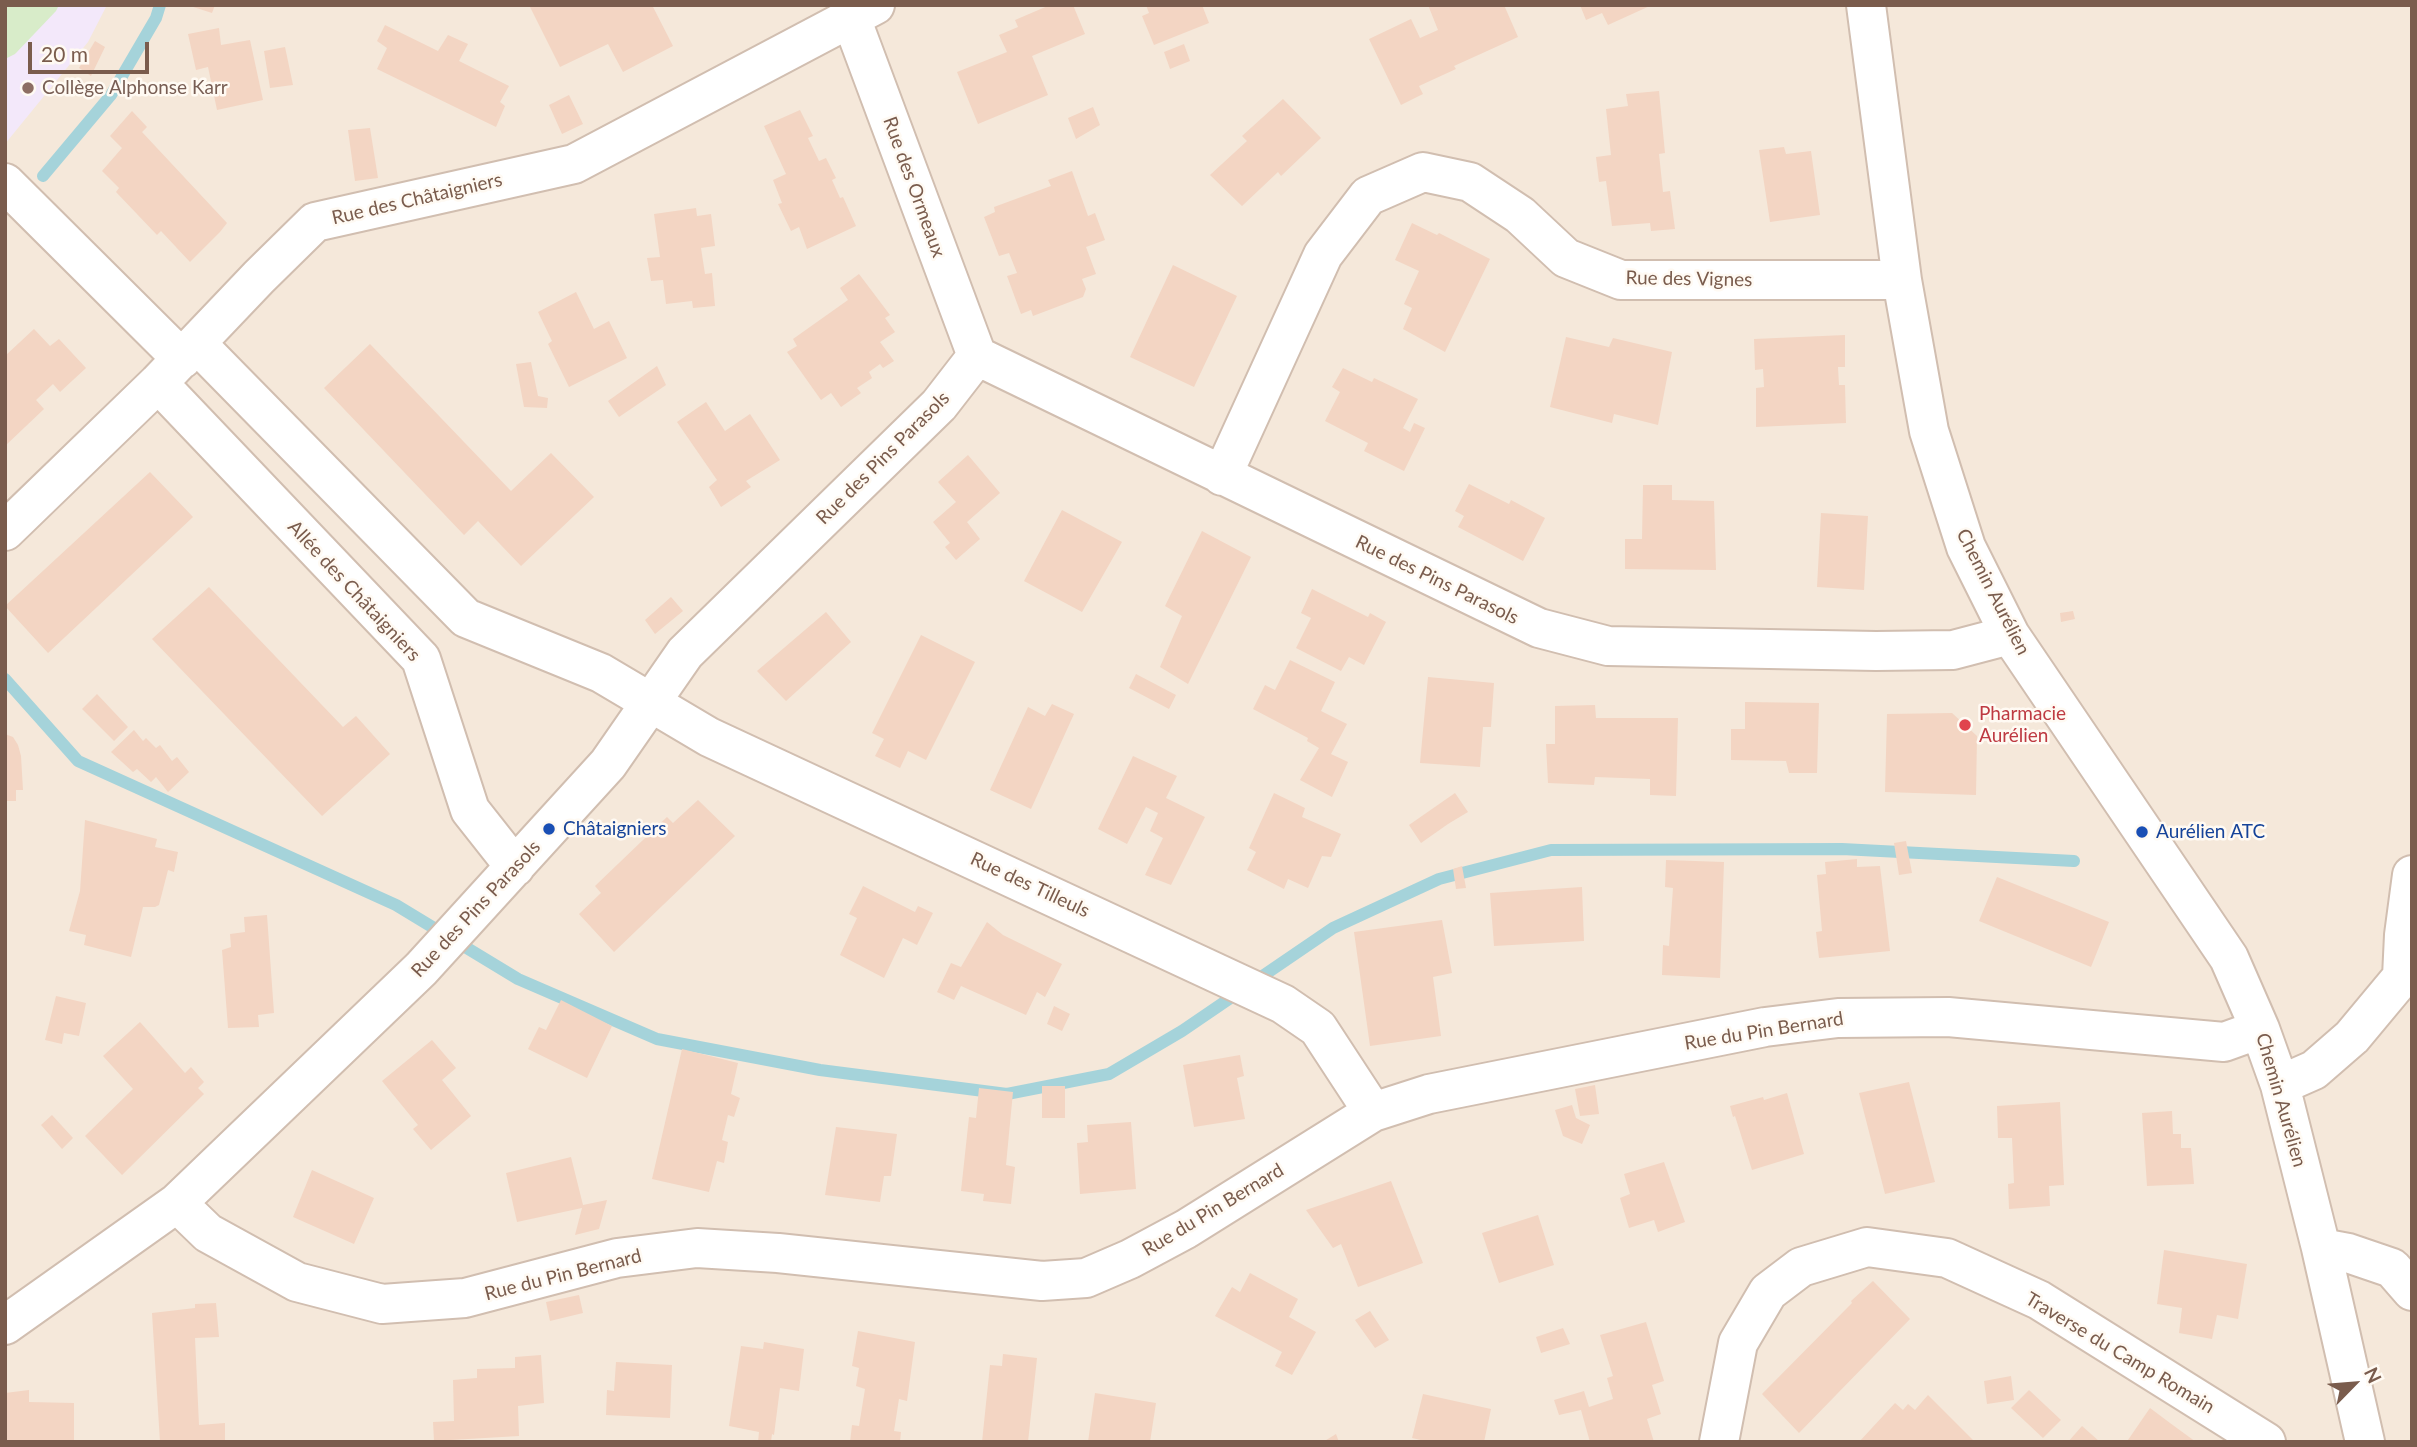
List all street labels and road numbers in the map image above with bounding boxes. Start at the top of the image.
street label: Rue des Ormeaux [878,114,950,260]
street label: Rue des Châtaigniers [329,168,505,230]
street label: Rue des Vignes [1625,266,1753,292]
street label: Rue des Pins Parasols [812,387,954,529]
street label: Allée des Châtaigniers [283,516,425,666]
street label: Chemin Aurélien [1951,525,2035,659]
street label: Rue des Pins Parasols [1352,531,1522,629]
street label: Rue des Pins Parasols [407,836,545,982]
street label: Rue des Tilleuls [967,847,1093,923]
street label: Rue du Pin Bernard [1683,1007,1845,1055]
street label: Chemin Aurélien [2251,1030,2311,1170]
street label: Rue du Pin Bernard [1138,1159,1288,1261]
street label: Rue du Pin Bernard [482,1244,644,1306]
street label: Traverse du Camp Romain [2021,1288,2219,1418]

